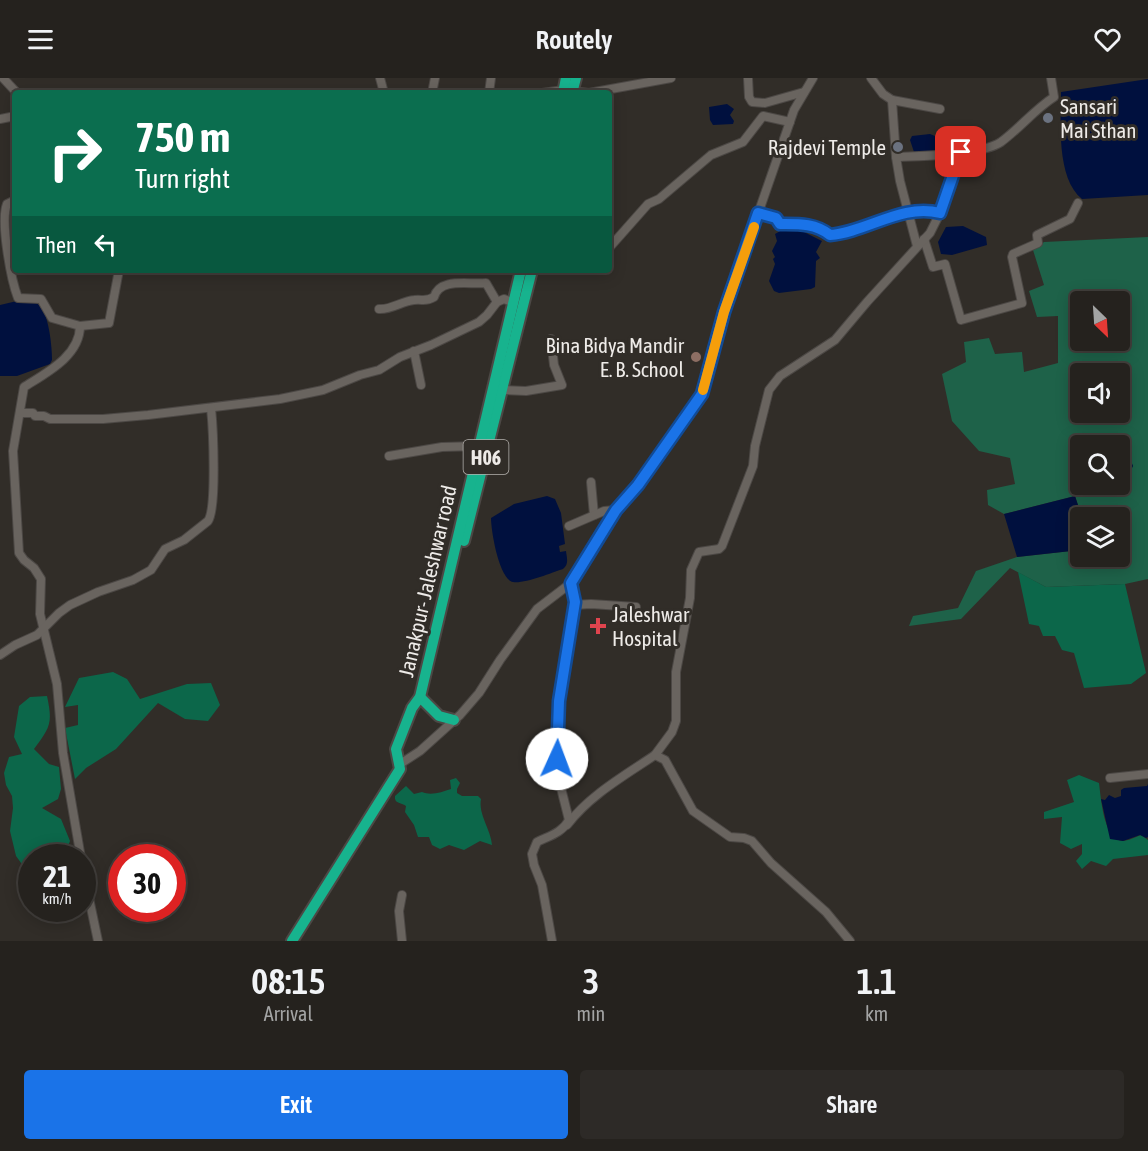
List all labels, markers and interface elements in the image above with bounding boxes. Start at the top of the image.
icon: menu [24,23,57,56]
icon: heart [1091,23,1124,56]
text: Routely [535,24,613,55]
place label: Sansari Mai Sthan [1060,94,1137,142]
marker: Sansari Mai Sthan [1041,111,1055,125]
text: 750 m [135,113,230,161]
icon: right [36,114,114,192]
pin [935,126,986,177]
place label: Rajdevi Temple [768,135,886,159]
icon: arrive [944,135,977,168]
marker: Rajdevi Temple [891,140,905,154]
text: Turn right [135,163,230,194]
icon: left [89,228,122,261]
text: Then [36,232,77,258]
north arrow [1070,291,1130,351]
map controls [1070,291,1130,567]
place label: Bina Bidya Mandir E. B. School [546,333,685,381]
marker: Bina Bidya Mandir E. B. School [689,350,703,364]
button: sound [1070,363,1130,423]
button: search [1070,435,1130,495]
road number: H06 [464,440,508,474]
street label: Janakpur- Jaleshwar road [393,483,461,679]
button: layers [1070,507,1130,567]
place label: Jaleshwar Hospital [612,602,690,650]
marker: Jaleshwar Hospital [589,617,607,635]
position arrow [525,727,589,791]
speed limit sign: 30 [108,844,186,922]
text: 21 [43,859,71,893]
text: km/h [42,890,72,907]
text: 08:15 [251,960,325,1002]
text: 3 [582,960,599,1002]
text: 1.1 [857,960,897,1002]
text: Arrival [264,1002,313,1025]
text: min [577,1002,605,1025]
text: km [865,1002,888,1025]
button: Exit [24,1070,568,1139]
button: Share [580,1070,1124,1139]

